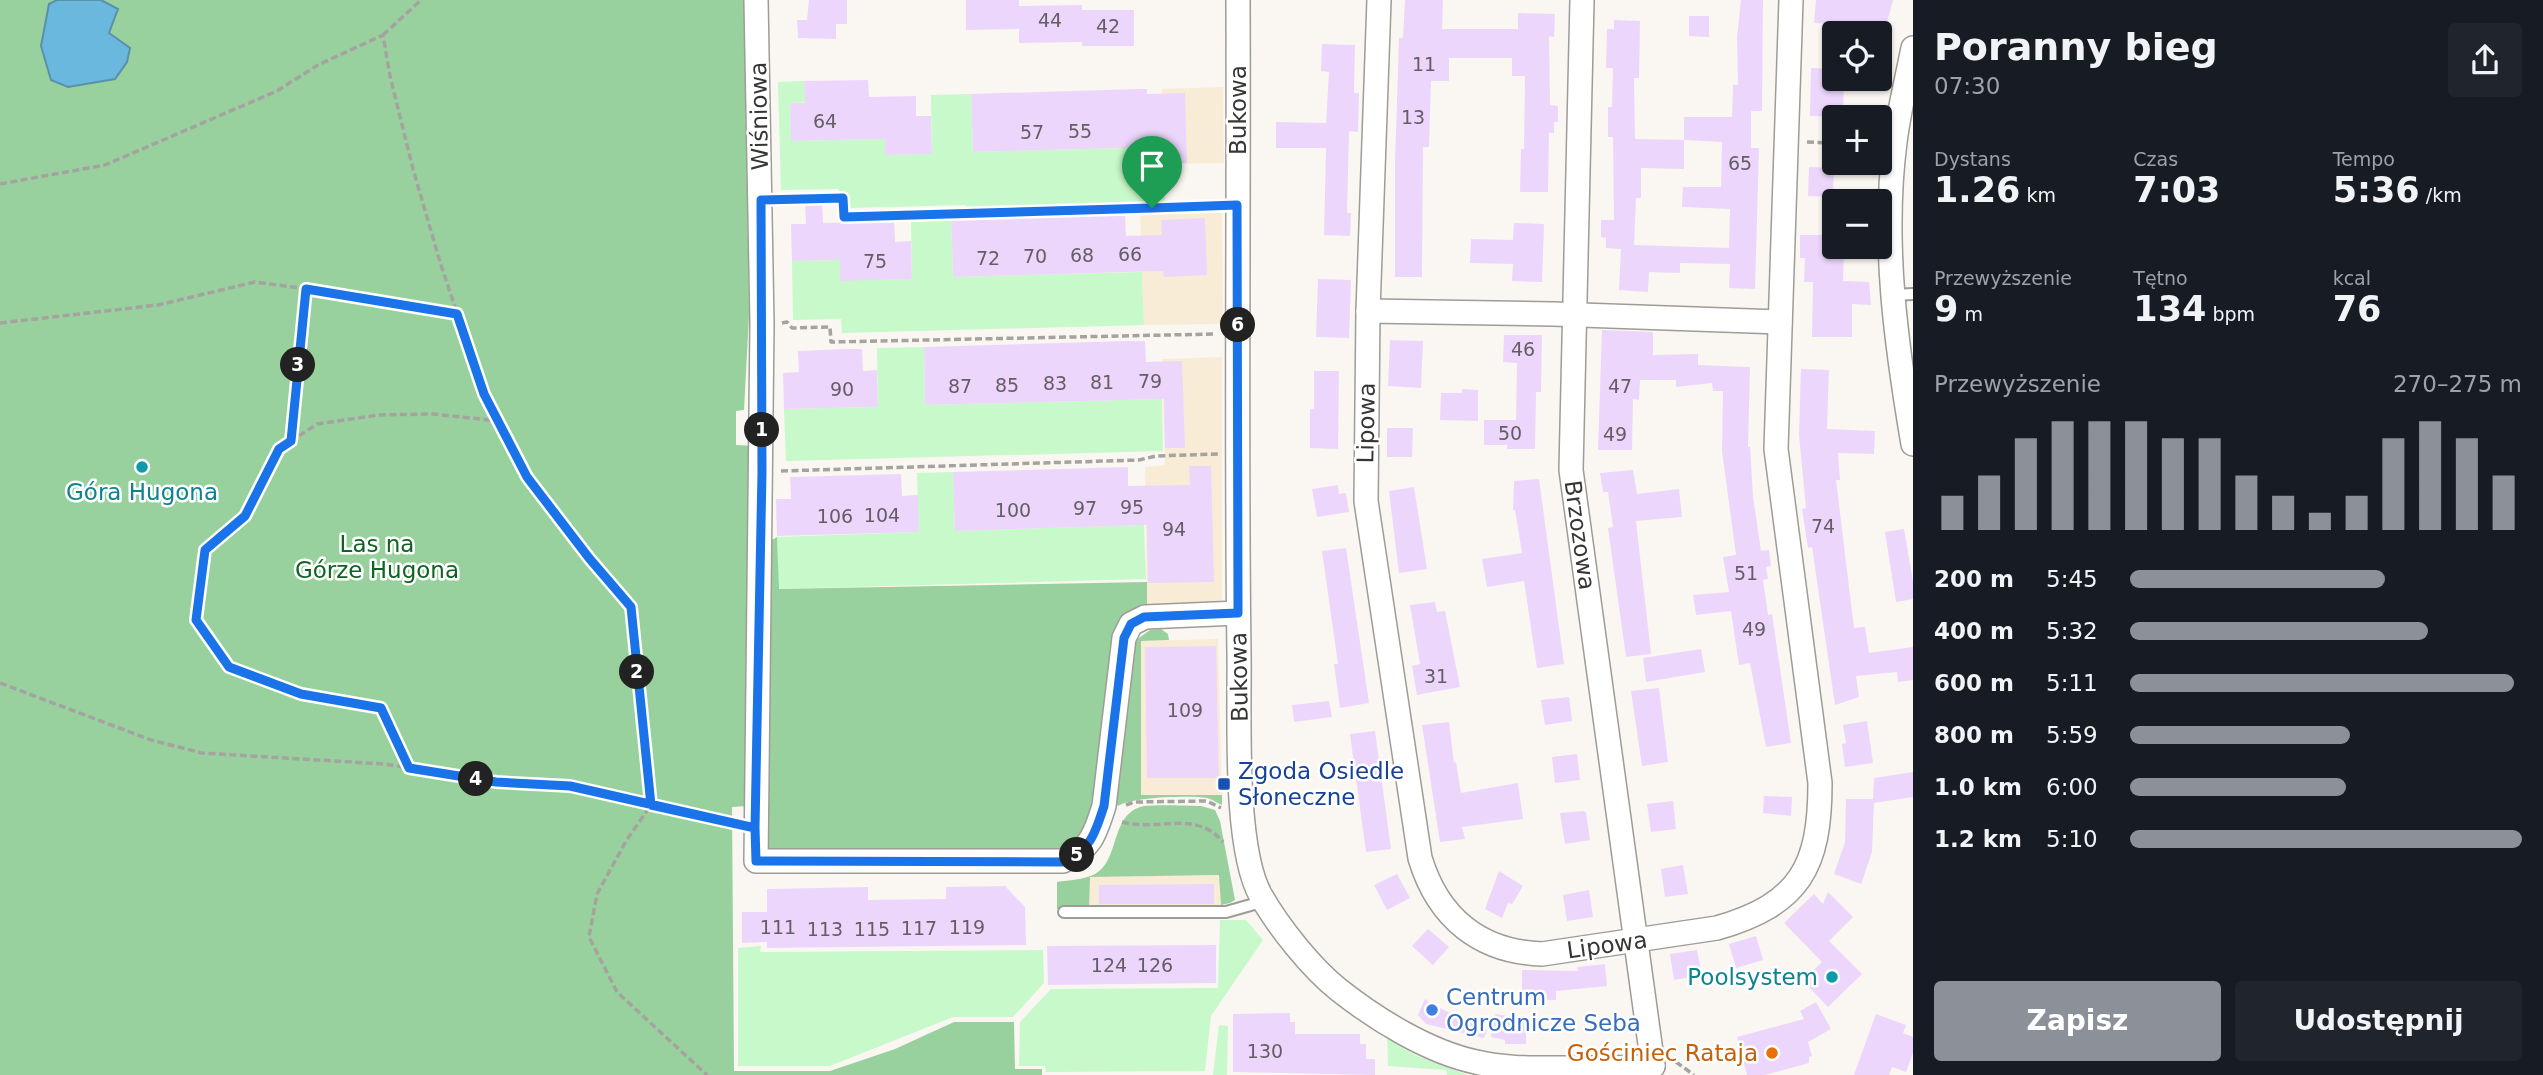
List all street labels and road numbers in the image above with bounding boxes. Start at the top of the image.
street label: Wiśniowa [745,62,773,170]
street label: Bukowa [1225,65,1251,155]
street label: Lipowa [1352,382,1380,464]
street label: Brzozowa [1559,479,1601,591]
street label: Bukowa [1225,632,1253,722]
street label: Lipowa [1565,927,1649,963]

